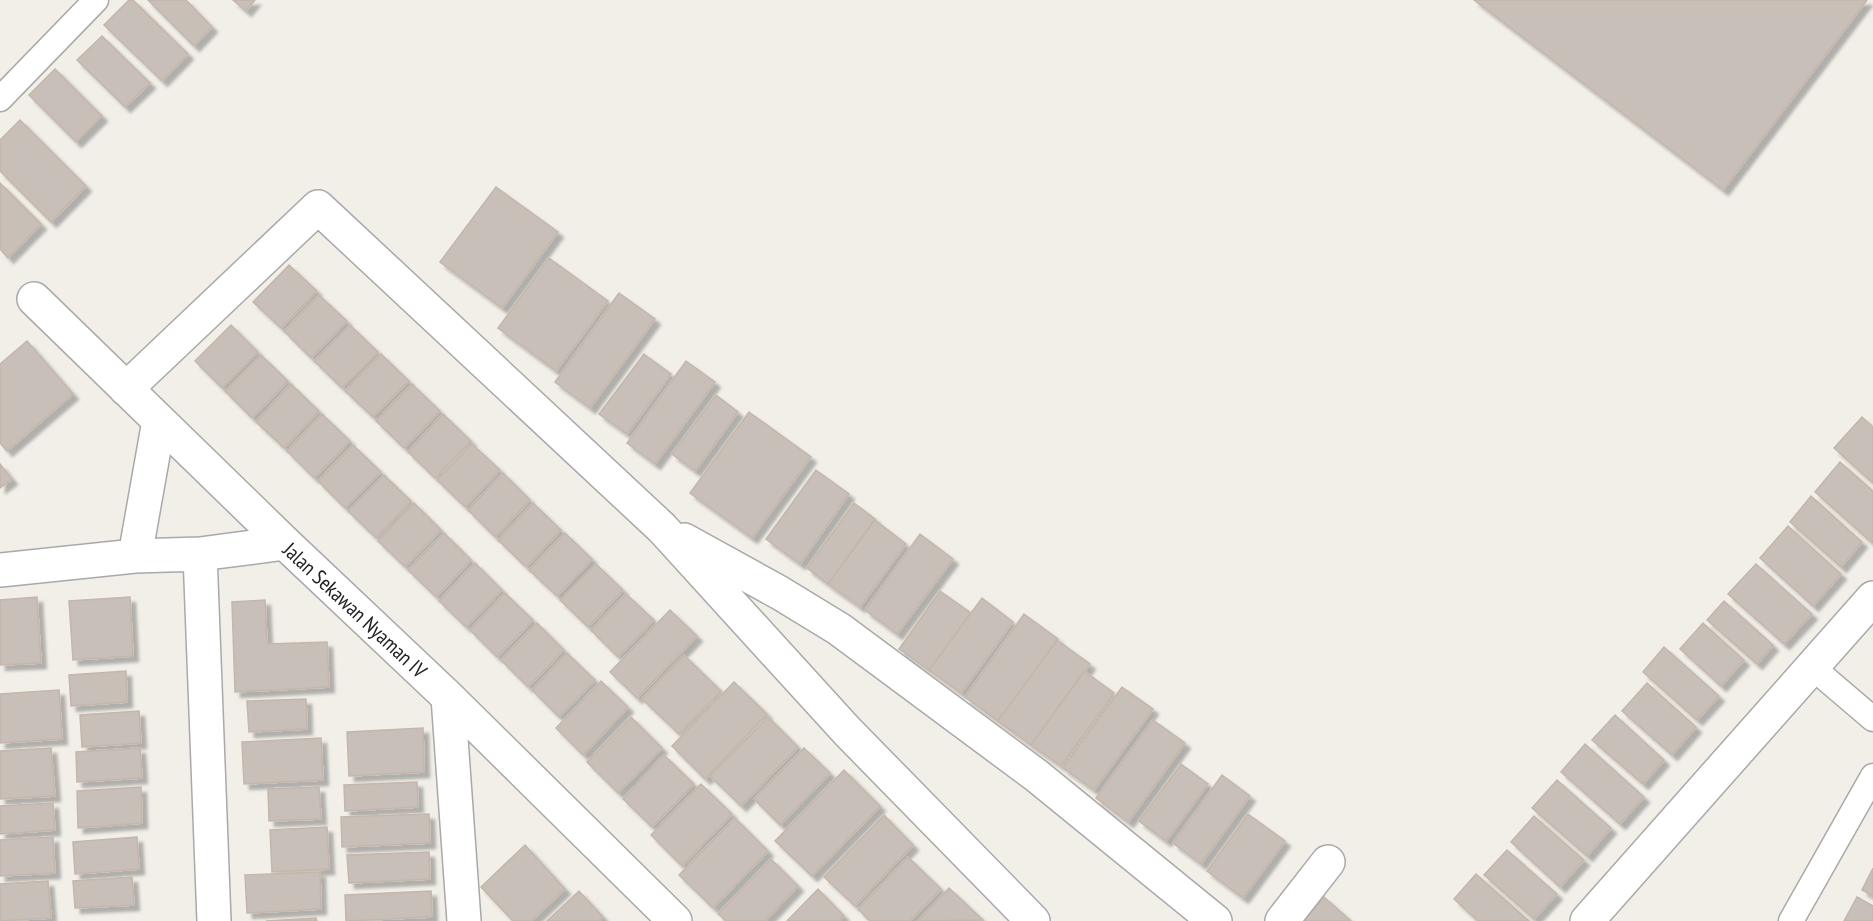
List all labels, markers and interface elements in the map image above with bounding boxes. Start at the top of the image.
street label: Jalan Sekawan Nyaman IV [277,536,433,684]

